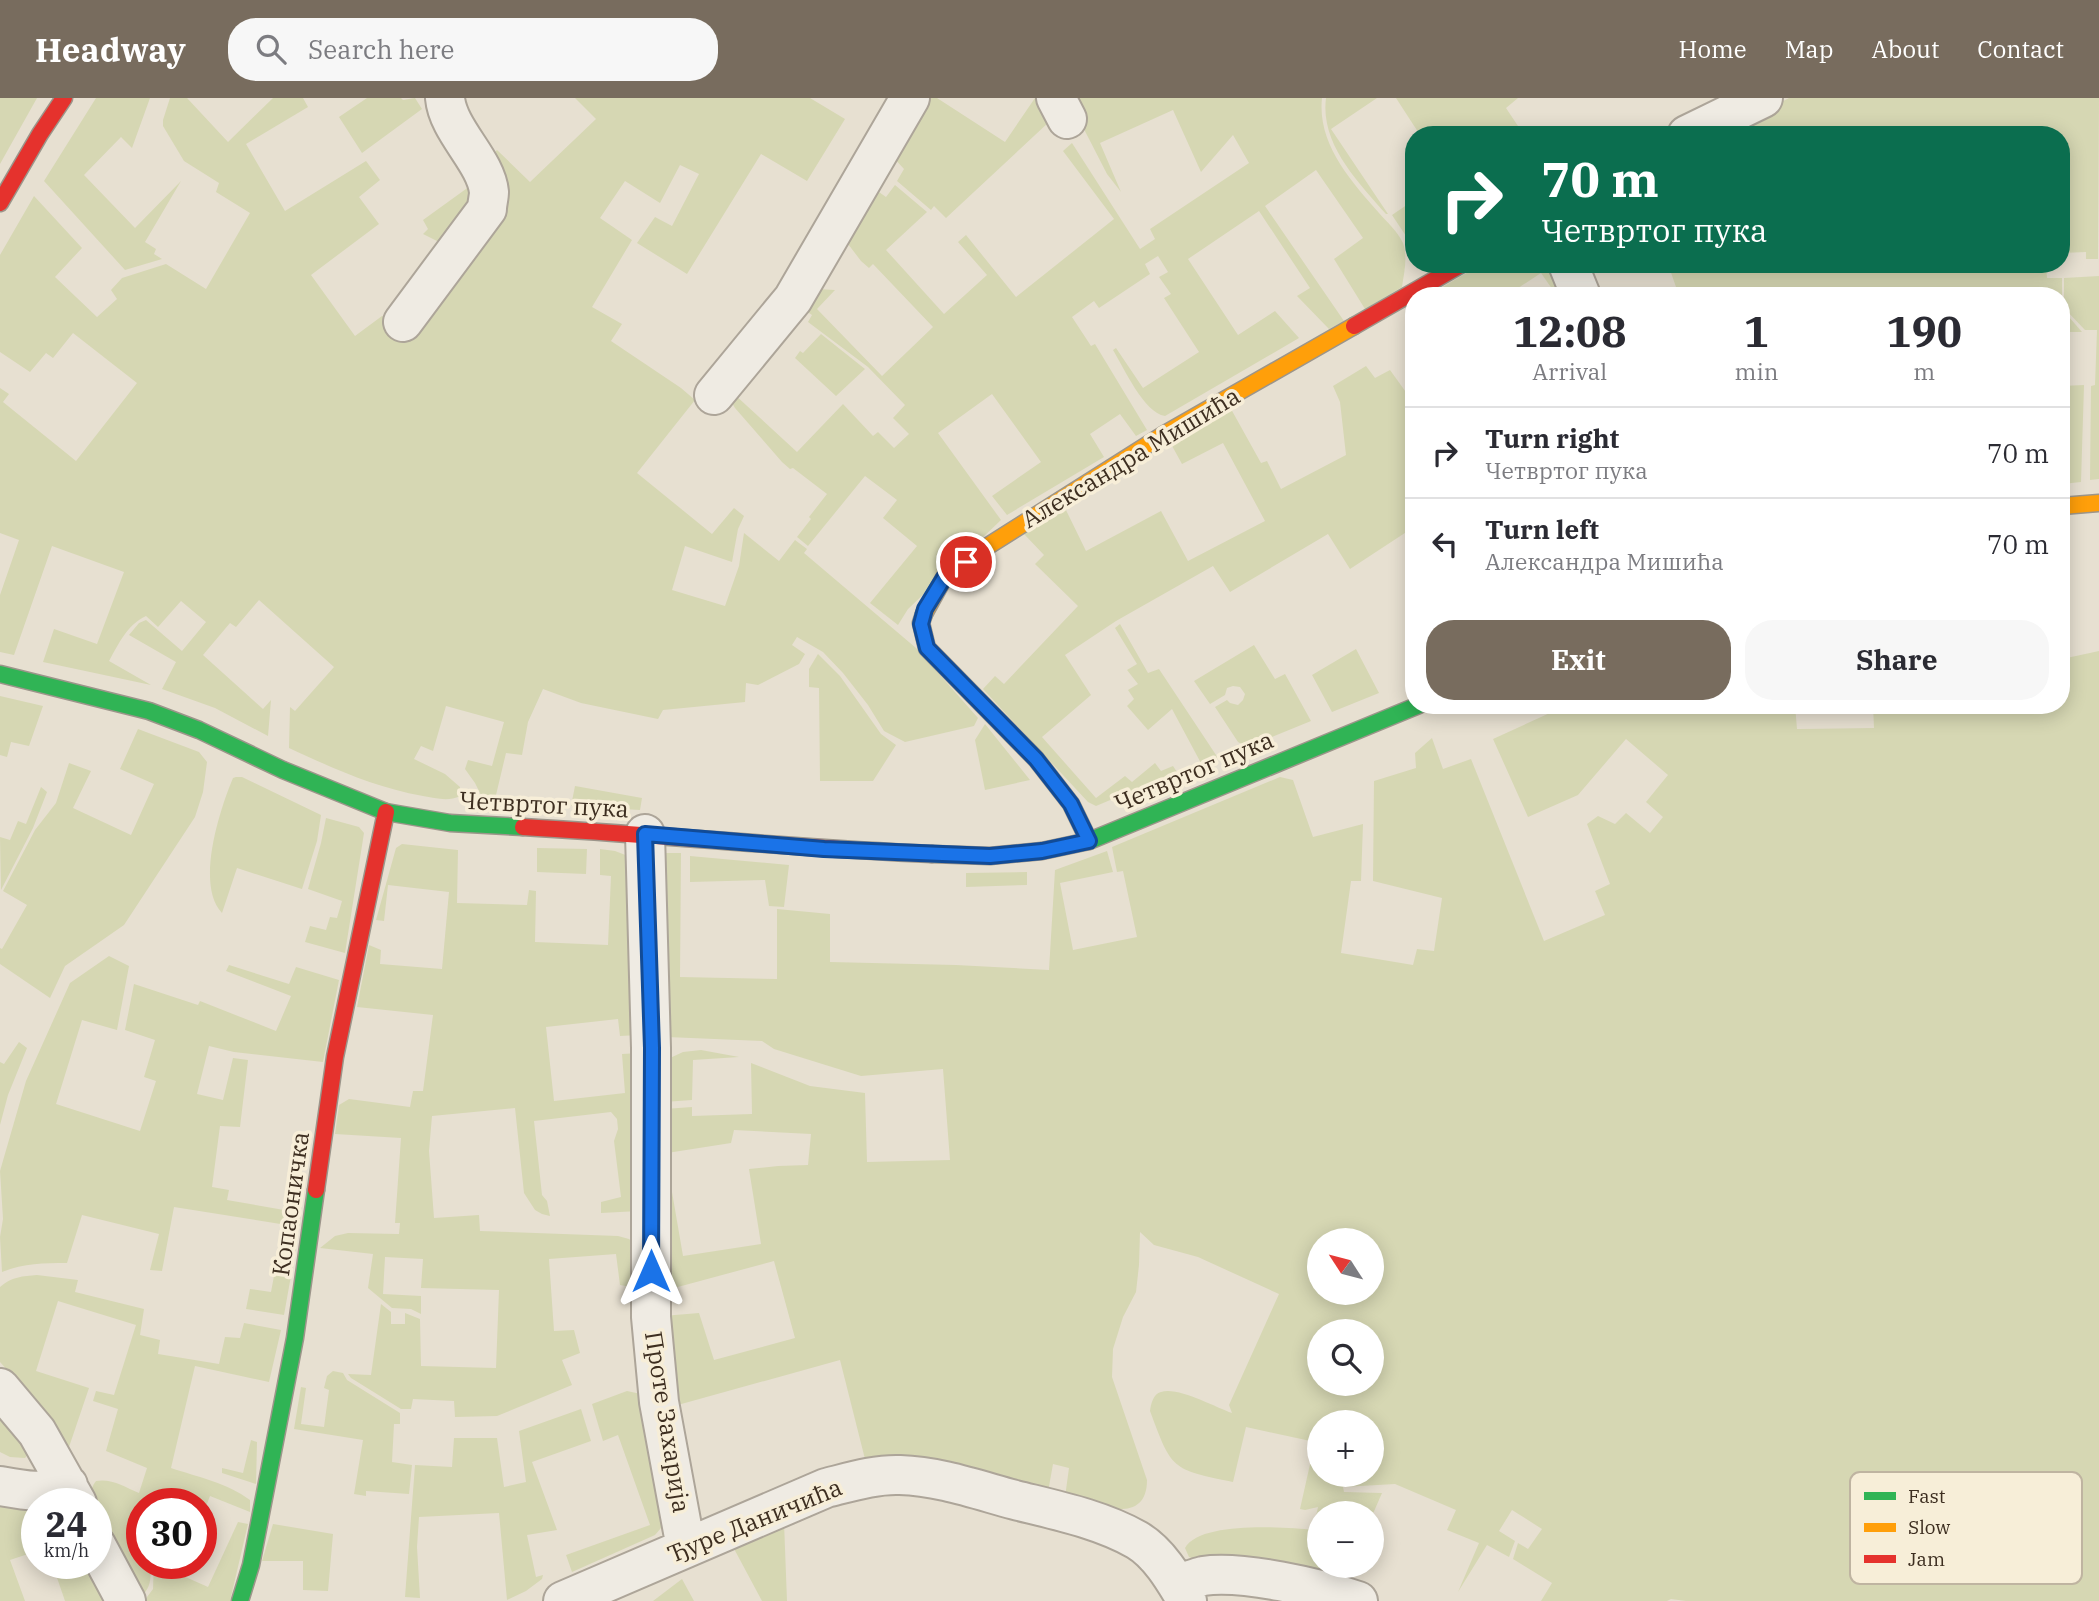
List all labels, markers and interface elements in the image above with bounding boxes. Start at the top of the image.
search box [228,18,718,81]
text: Headway [35,28,186,71]
icon: search [252,30,290,68]
text: Search here [308,32,454,66]
text: Home [1679,33,1747,65]
text: Map [1785,33,1833,65]
text: About [1871,33,1939,65]
text: Contact [1977,33,2064,65]
text: 70 m [1541,147,1659,210]
icon: right [1426,154,1517,245]
text: Четвртог пука [1541,209,1767,251]
text: 12:08 [1513,304,1627,359]
text: 1 [1744,304,1769,359]
text: 190 [1886,304,1962,359]
text: Arrival [1532,356,1607,386]
text: min [1735,356,1778,386]
text: m [1913,356,1935,386]
street label: Александра Мишића [1015,379,1246,535]
text: Turn right [1485,421,1619,455]
icon: right [1426,434,1464,472]
text: 70 m [1987,436,2049,470]
text: Четвртог пука [1485,455,1648,485]
text: Turn left [1485,512,1599,546]
icon: left [1426,525,1464,563]
text: 70 m [1987,527,2049,561]
pin [936,532,996,592]
icon: arrive [947,543,985,581]
text: Александра Мишића [1485,546,1724,576]
button: Exit [1426,620,1731,700]
button: Share [1745,620,2049,700]
street label: Четвртог пука [1109,723,1278,819]
street label: Четвртог пука [458,784,630,824]
street label: Копаоничка [264,1130,316,1278]
north arrow [1307,1228,1384,1306]
map controls [1307,1228,1384,1578]
position arrow [614,1234,688,1308]
button: search [1307,1319,1384,1396]
street label: Проте Захарија [638,1329,698,1515]
button: + [1307,1410,1384,1487]
street label: Ђуре Даничића [663,1471,847,1570]
legend [1850,1472,2082,1584]
text: Fast [1908,1484,1946,1508]
speed limit sign: 30 [126,1488,217,1579]
text: 24 [45,1501,88,1547]
button: − [1307,1501,1384,1578]
text: Slow [1908,1515,1950,1539]
text: km/h [44,1539,89,1562]
text: Jam [1908,1547,1945,1571]

